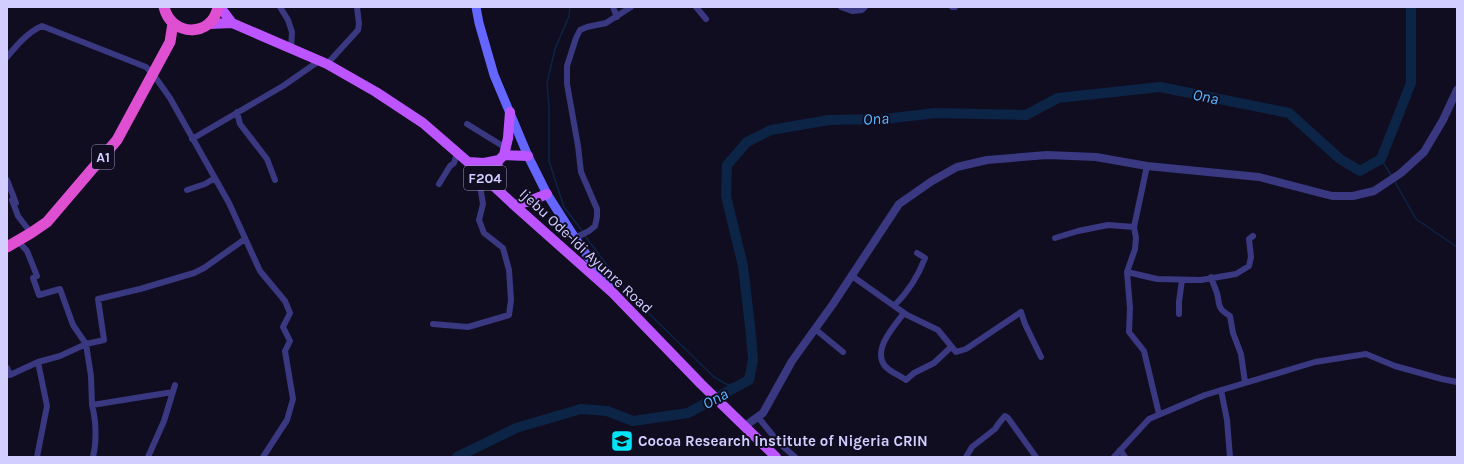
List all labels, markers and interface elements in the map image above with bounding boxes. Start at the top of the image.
water label: Ona [1191,84,1221,108]
water label: Ona [863,108,890,129]
road number: A1 [92,145,114,169]
road number: F204 [464,166,506,190]
street label: Ijebu Ode-Idi Ayunre Road [516,185,656,317]
water label: Ona [699,384,731,413]
school or university icon: Cocoa Research Institute of Nigeria CRIN [609,428,635,454]
place label: Cocoa Research Institute of Nigeria CRIN [638,432,928,450]

